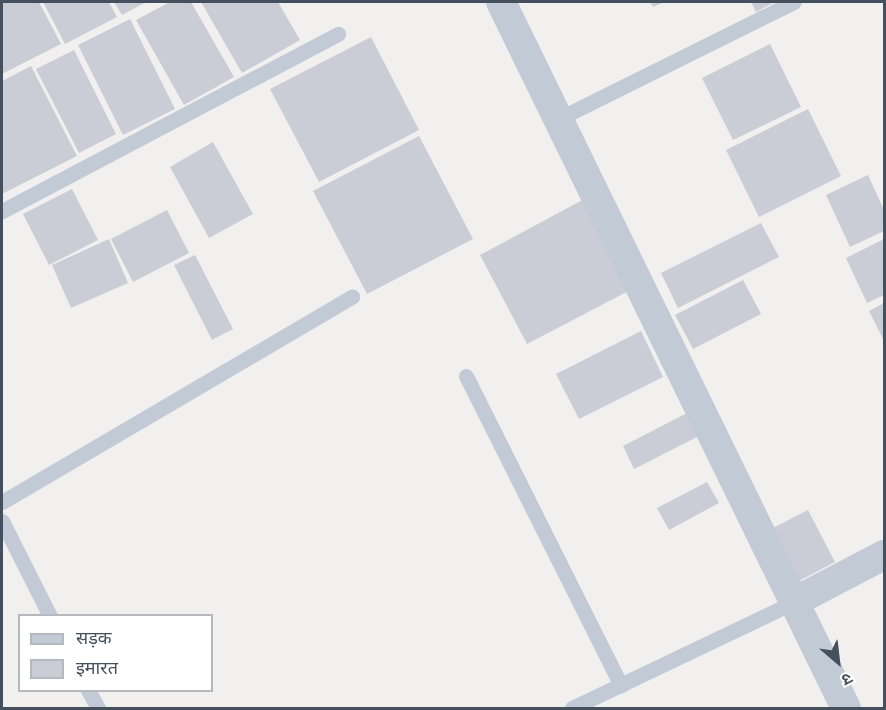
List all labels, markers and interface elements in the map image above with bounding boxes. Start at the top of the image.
legend [18,614,213,692]
text: सड़क [76,628,112,651]
north arrow [808,632,868,692]
text: इमारत [76,658,118,681]
text: उ [838,667,855,689]

